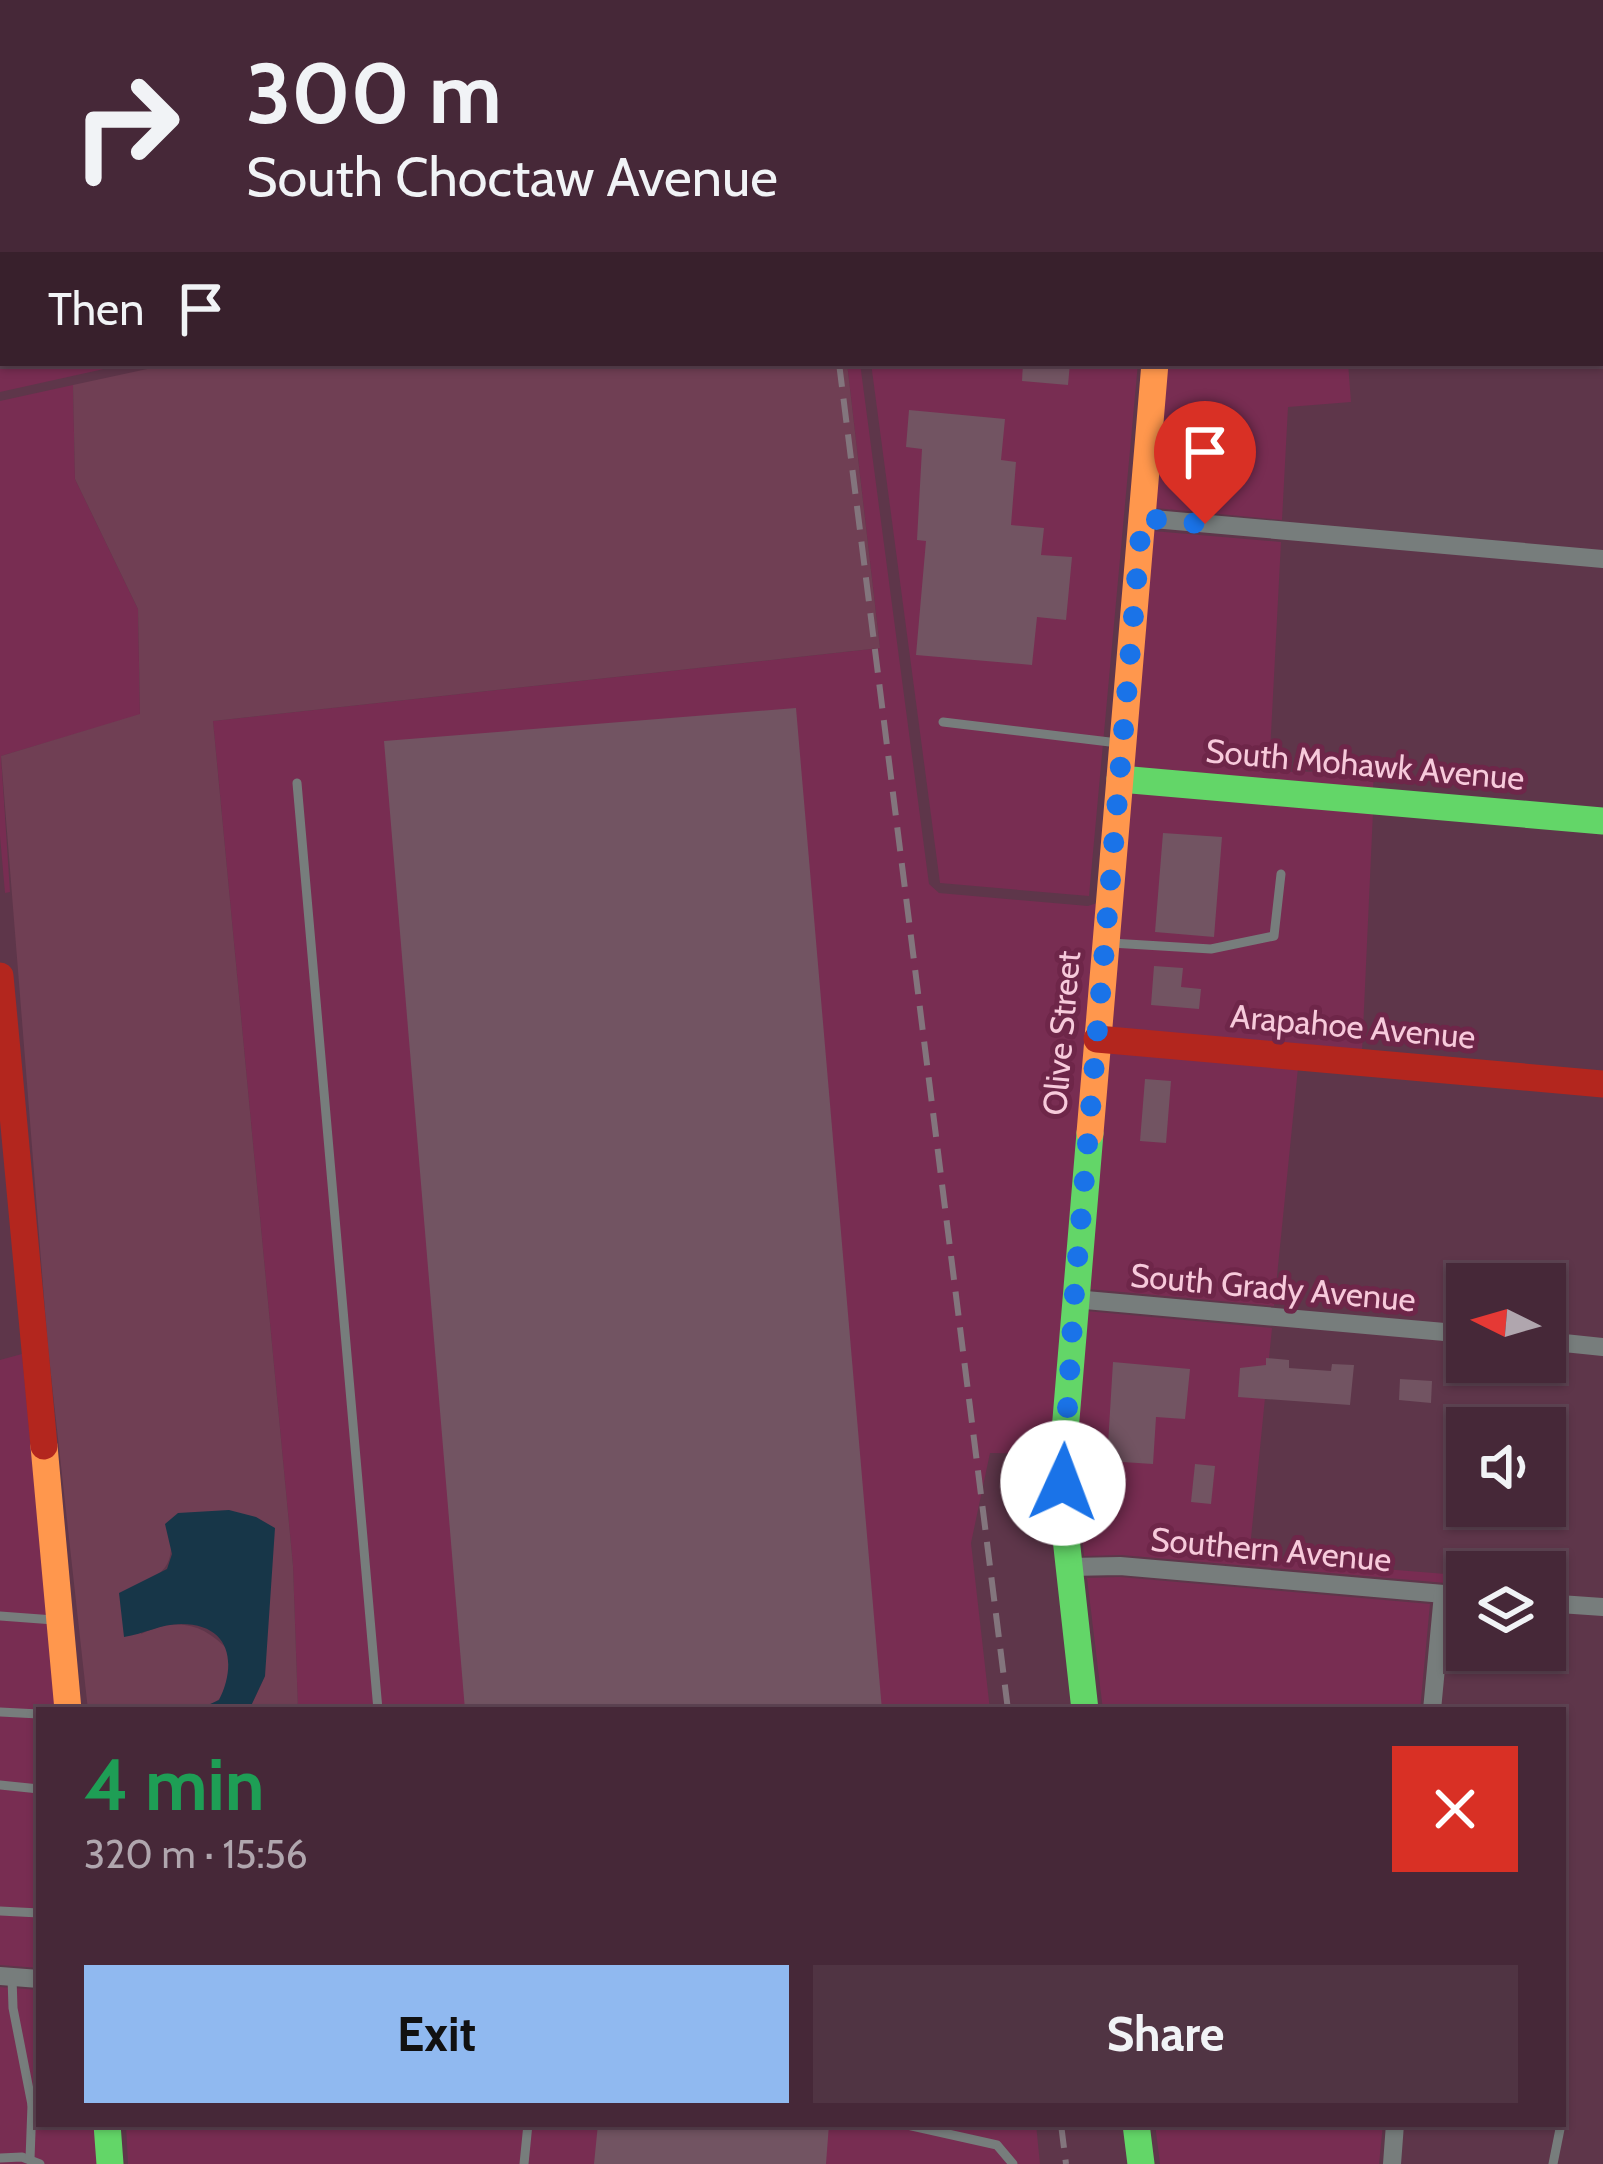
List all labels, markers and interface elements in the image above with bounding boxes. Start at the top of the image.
text: 300 m [246,42,502,144]
icon: right [48,48,204,204]
text: South Choctaw Avenue [246,144,778,210]
icon: arrive [168,276,234,342]
text: Then [48,282,144,336]
pin [1154,401,1256,524]
icon: arrive [1172,419,1238,485]
street label: South Mohawk Avenue [1204,730,1526,798]
street label: Olive Street [1034,949,1088,1117]
street label: Arapahoe Avenue [1229,995,1477,1057]
street label: South Grady Avenue [1129,1255,1417,1319]
north arrow [1446,1263,1566,1383]
map controls [1446,1263,1566,1671]
button: sound [1446,1407,1566,1527]
position arrow [1000,1420,1126,1546]
street label: Southern Avenue [1149,1519,1393,1579]
button: layers [1446,1551,1566,1671]
text: 4 min [84,1741,265,1828]
button: close [1392,1746,1518,1872]
text: 320 m · 15:56 [84,1830,308,1878]
button: Exit [84,1965,789,2103]
button: Share [813,1965,1518,2103]

